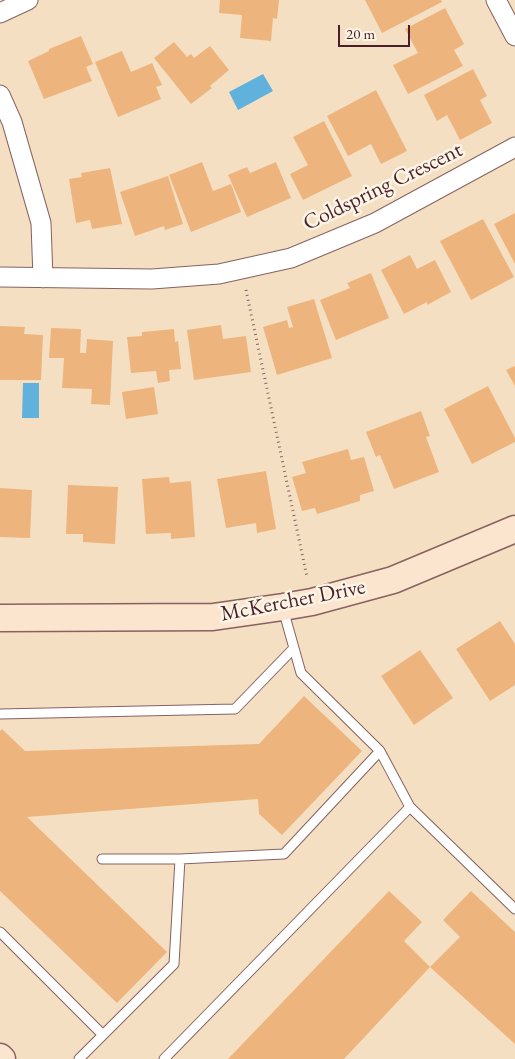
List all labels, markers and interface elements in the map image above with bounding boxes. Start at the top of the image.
scale bar [340,15,412,47]
text: 20 m [346,24,375,43]
street label: Coldspring Crescent [299,137,467,237]
street label: McKercher Drive [218,574,368,628]

